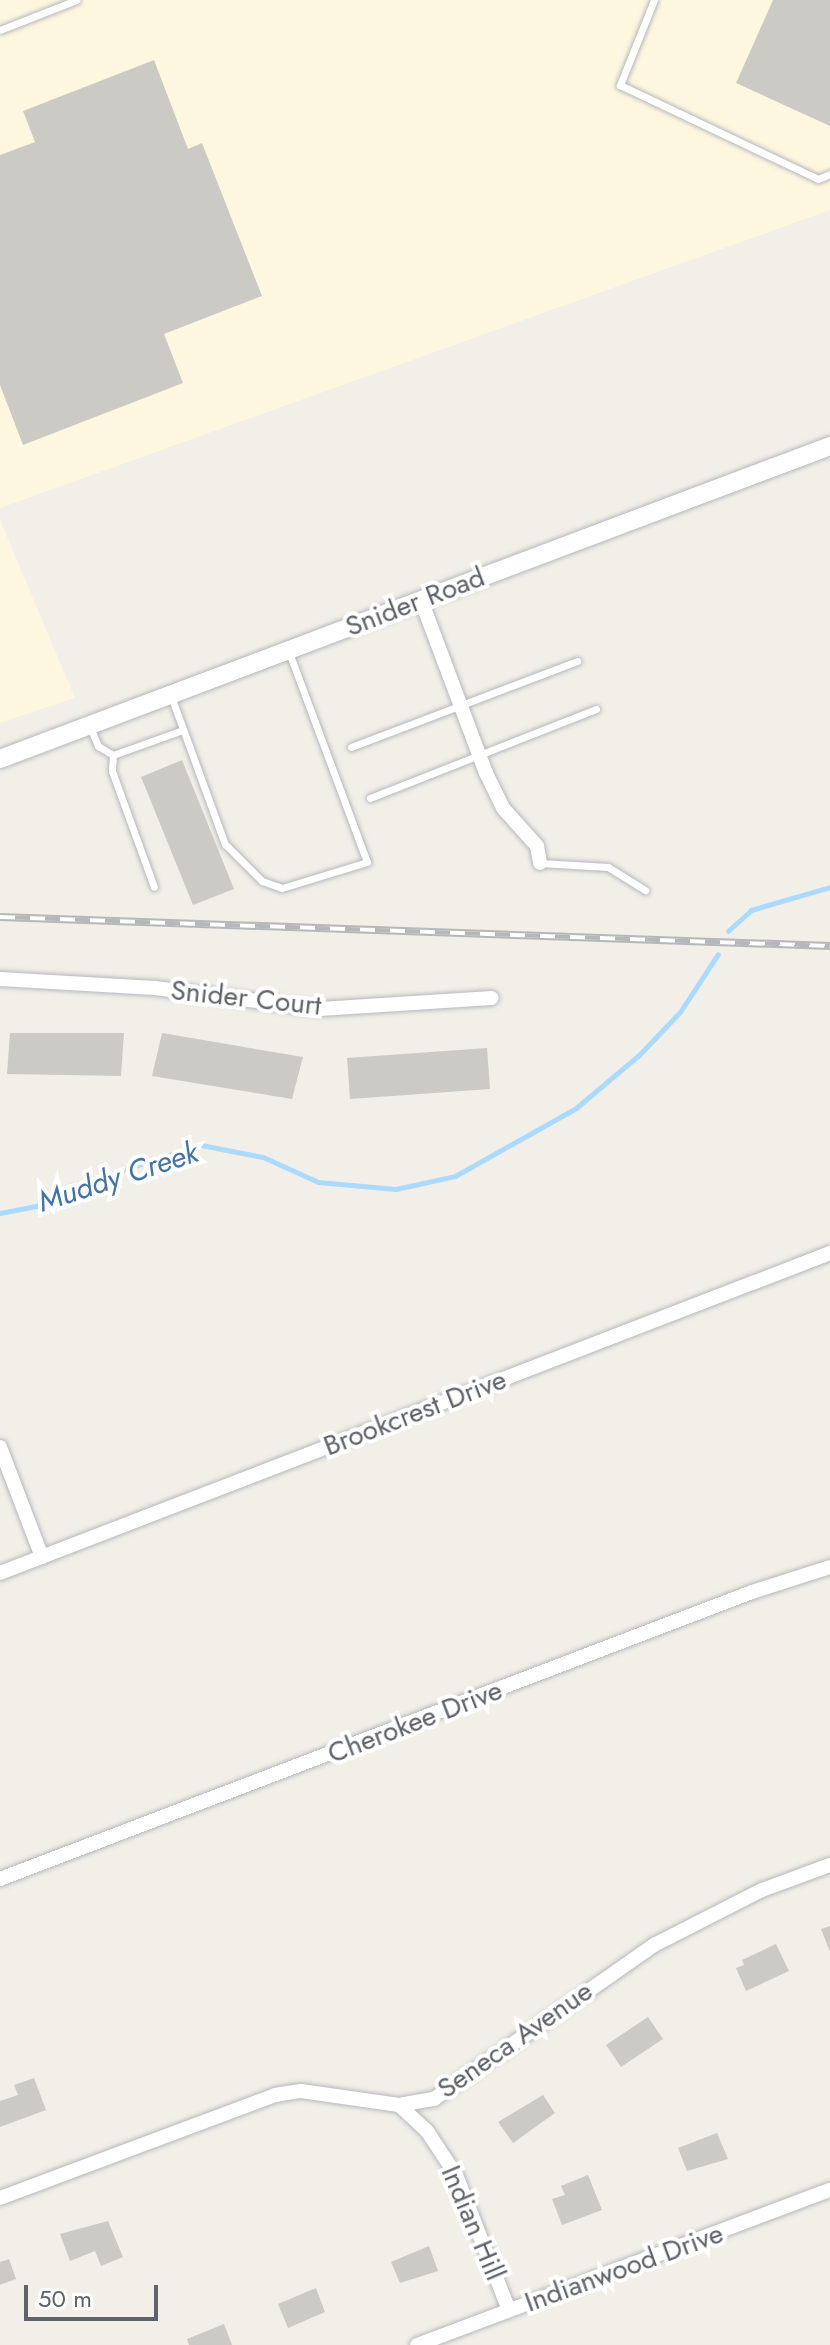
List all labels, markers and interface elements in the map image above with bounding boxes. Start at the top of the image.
street label: Snider Road [341,560,489,644]
street label: Snider Court [169,973,323,1023]
water label: Muddy Creek [33,1134,203,1220]
street label: Brookcrest Drive [319,1363,511,1463]
street label: Cherokee Drive [323,1673,507,1771]
street label: Seneca Avenue [431,1974,599,2106]
street label: Indian Hill [434,2160,512,2286]
street label: Indianwood Drive [520,2217,728,2319]
scale bar [28,2269,162,2319]
text: 50 m [38,2281,92,2316]

